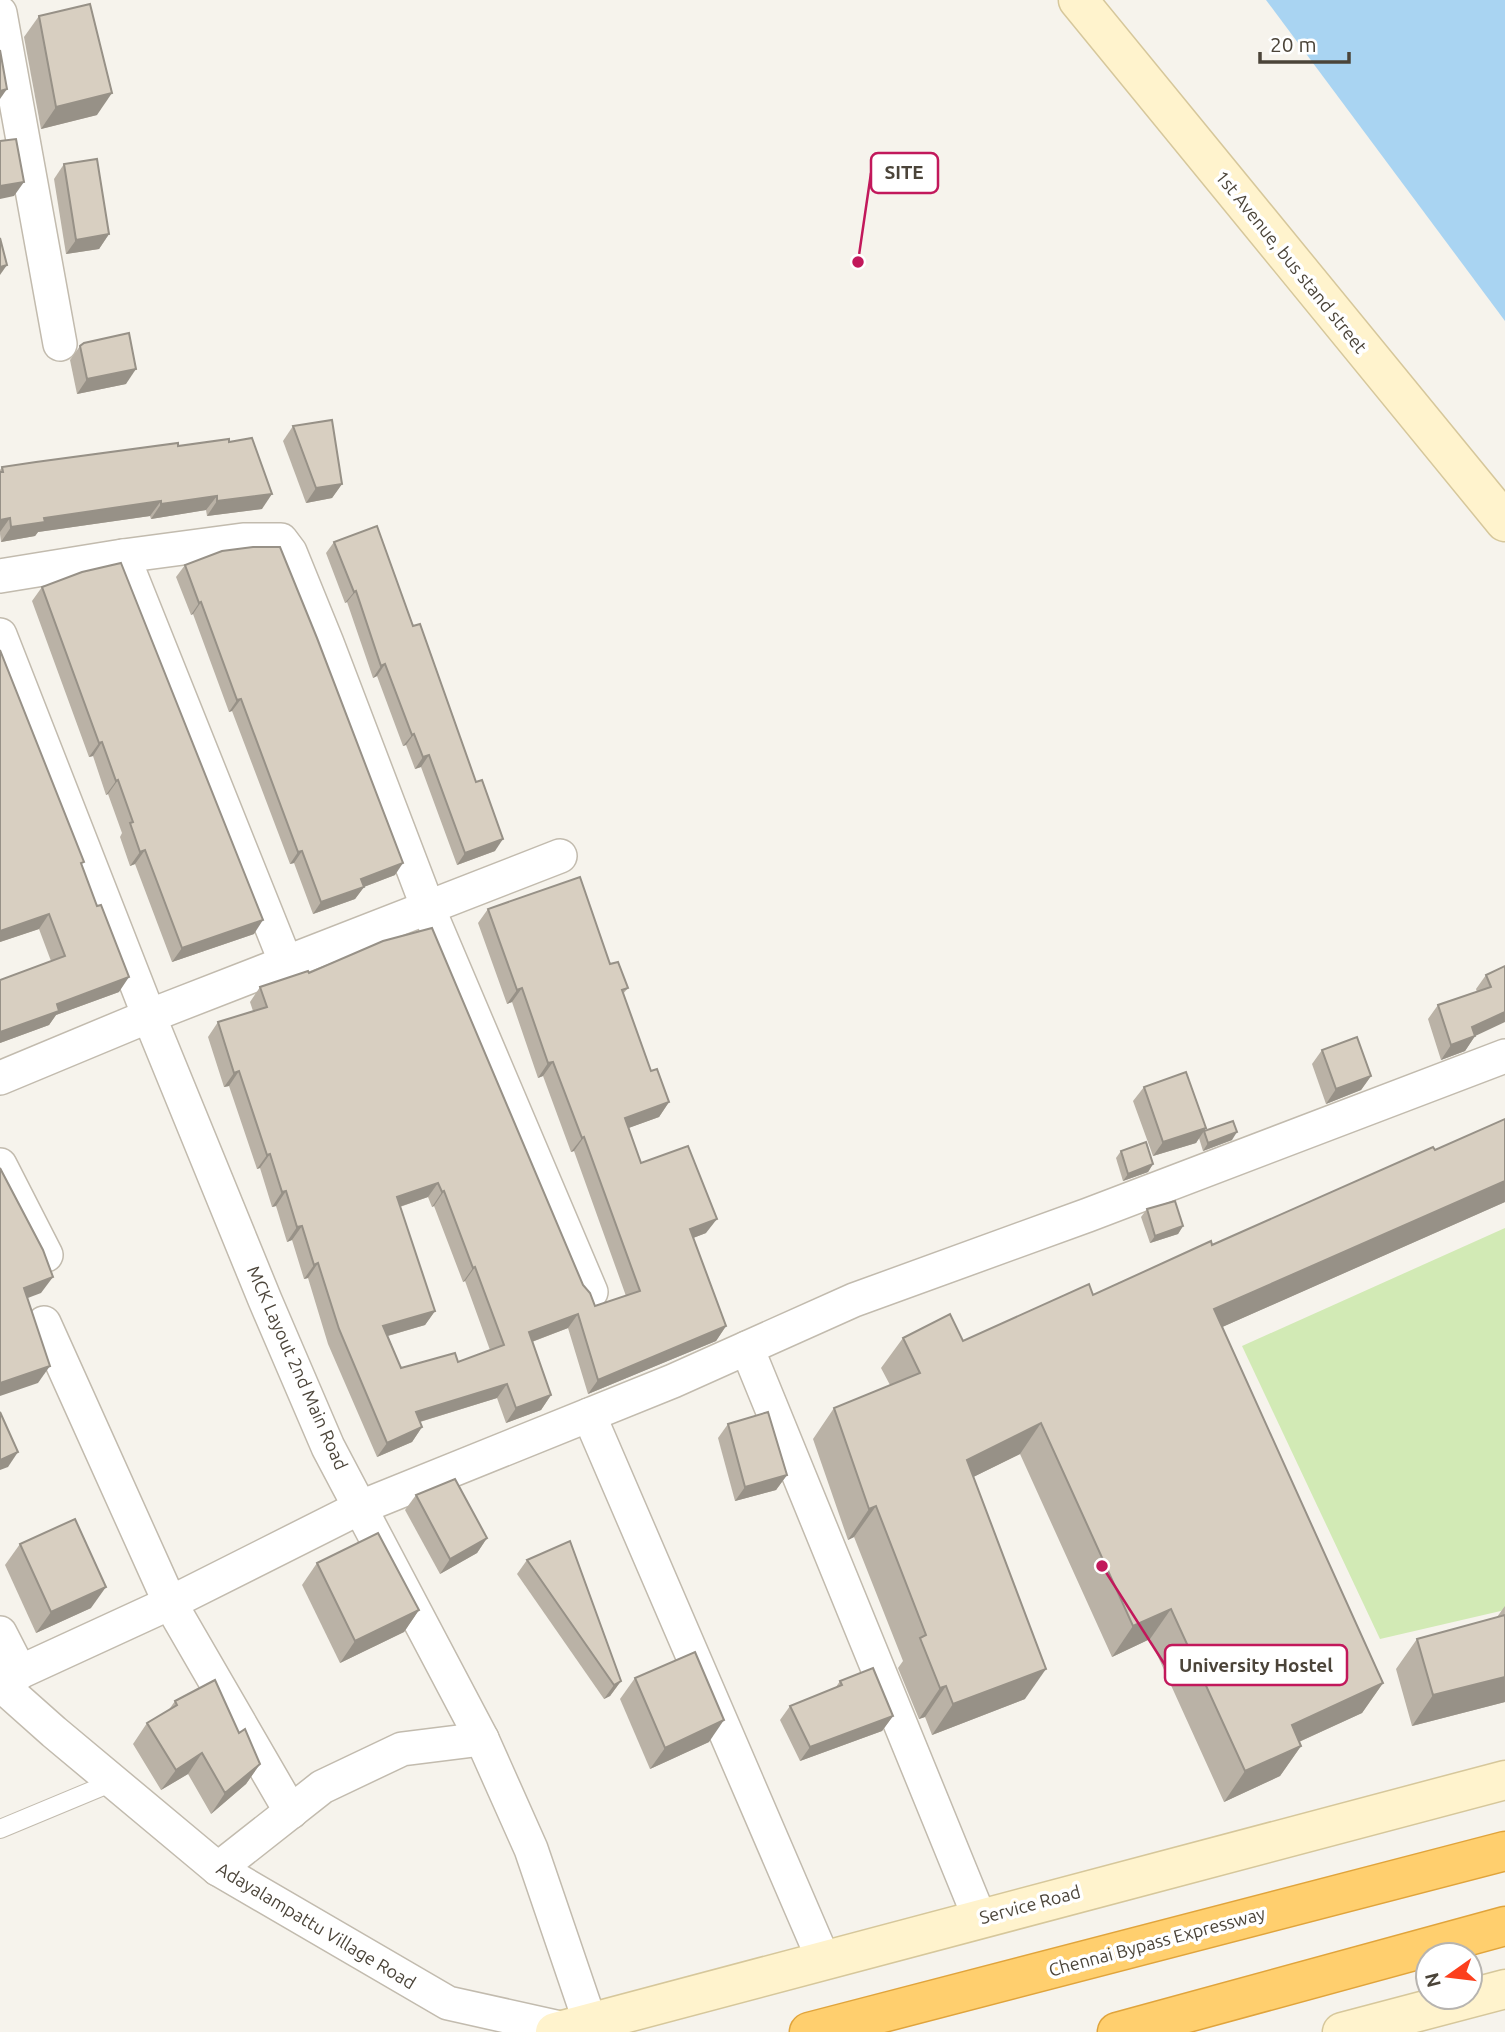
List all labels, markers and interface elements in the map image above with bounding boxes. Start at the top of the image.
scale bar [1260,21,1349,65]
text: 20 m [1270,32,1317,56]
callout: SITE [871,153,938,193]
text: SITE [884,161,924,183]
street label: 1st Avenue, bus stand street [1212,166,1372,357]
street label: MCK Layout 2nd Main Road [244,1263,352,1473]
callout: University Hostel [1165,1645,1347,1685]
text: University Hostel [1179,1654,1333,1676]
street label: Adayalampattu Village Road [214,1858,419,1992]
street label: Service Road [977,1881,1082,1927]
street label: Chennai Bypass Expressway [1046,1902,1267,1980]
north arrow [1414,1941,1484,2011]
text: N [1420,1971,1445,1990]

